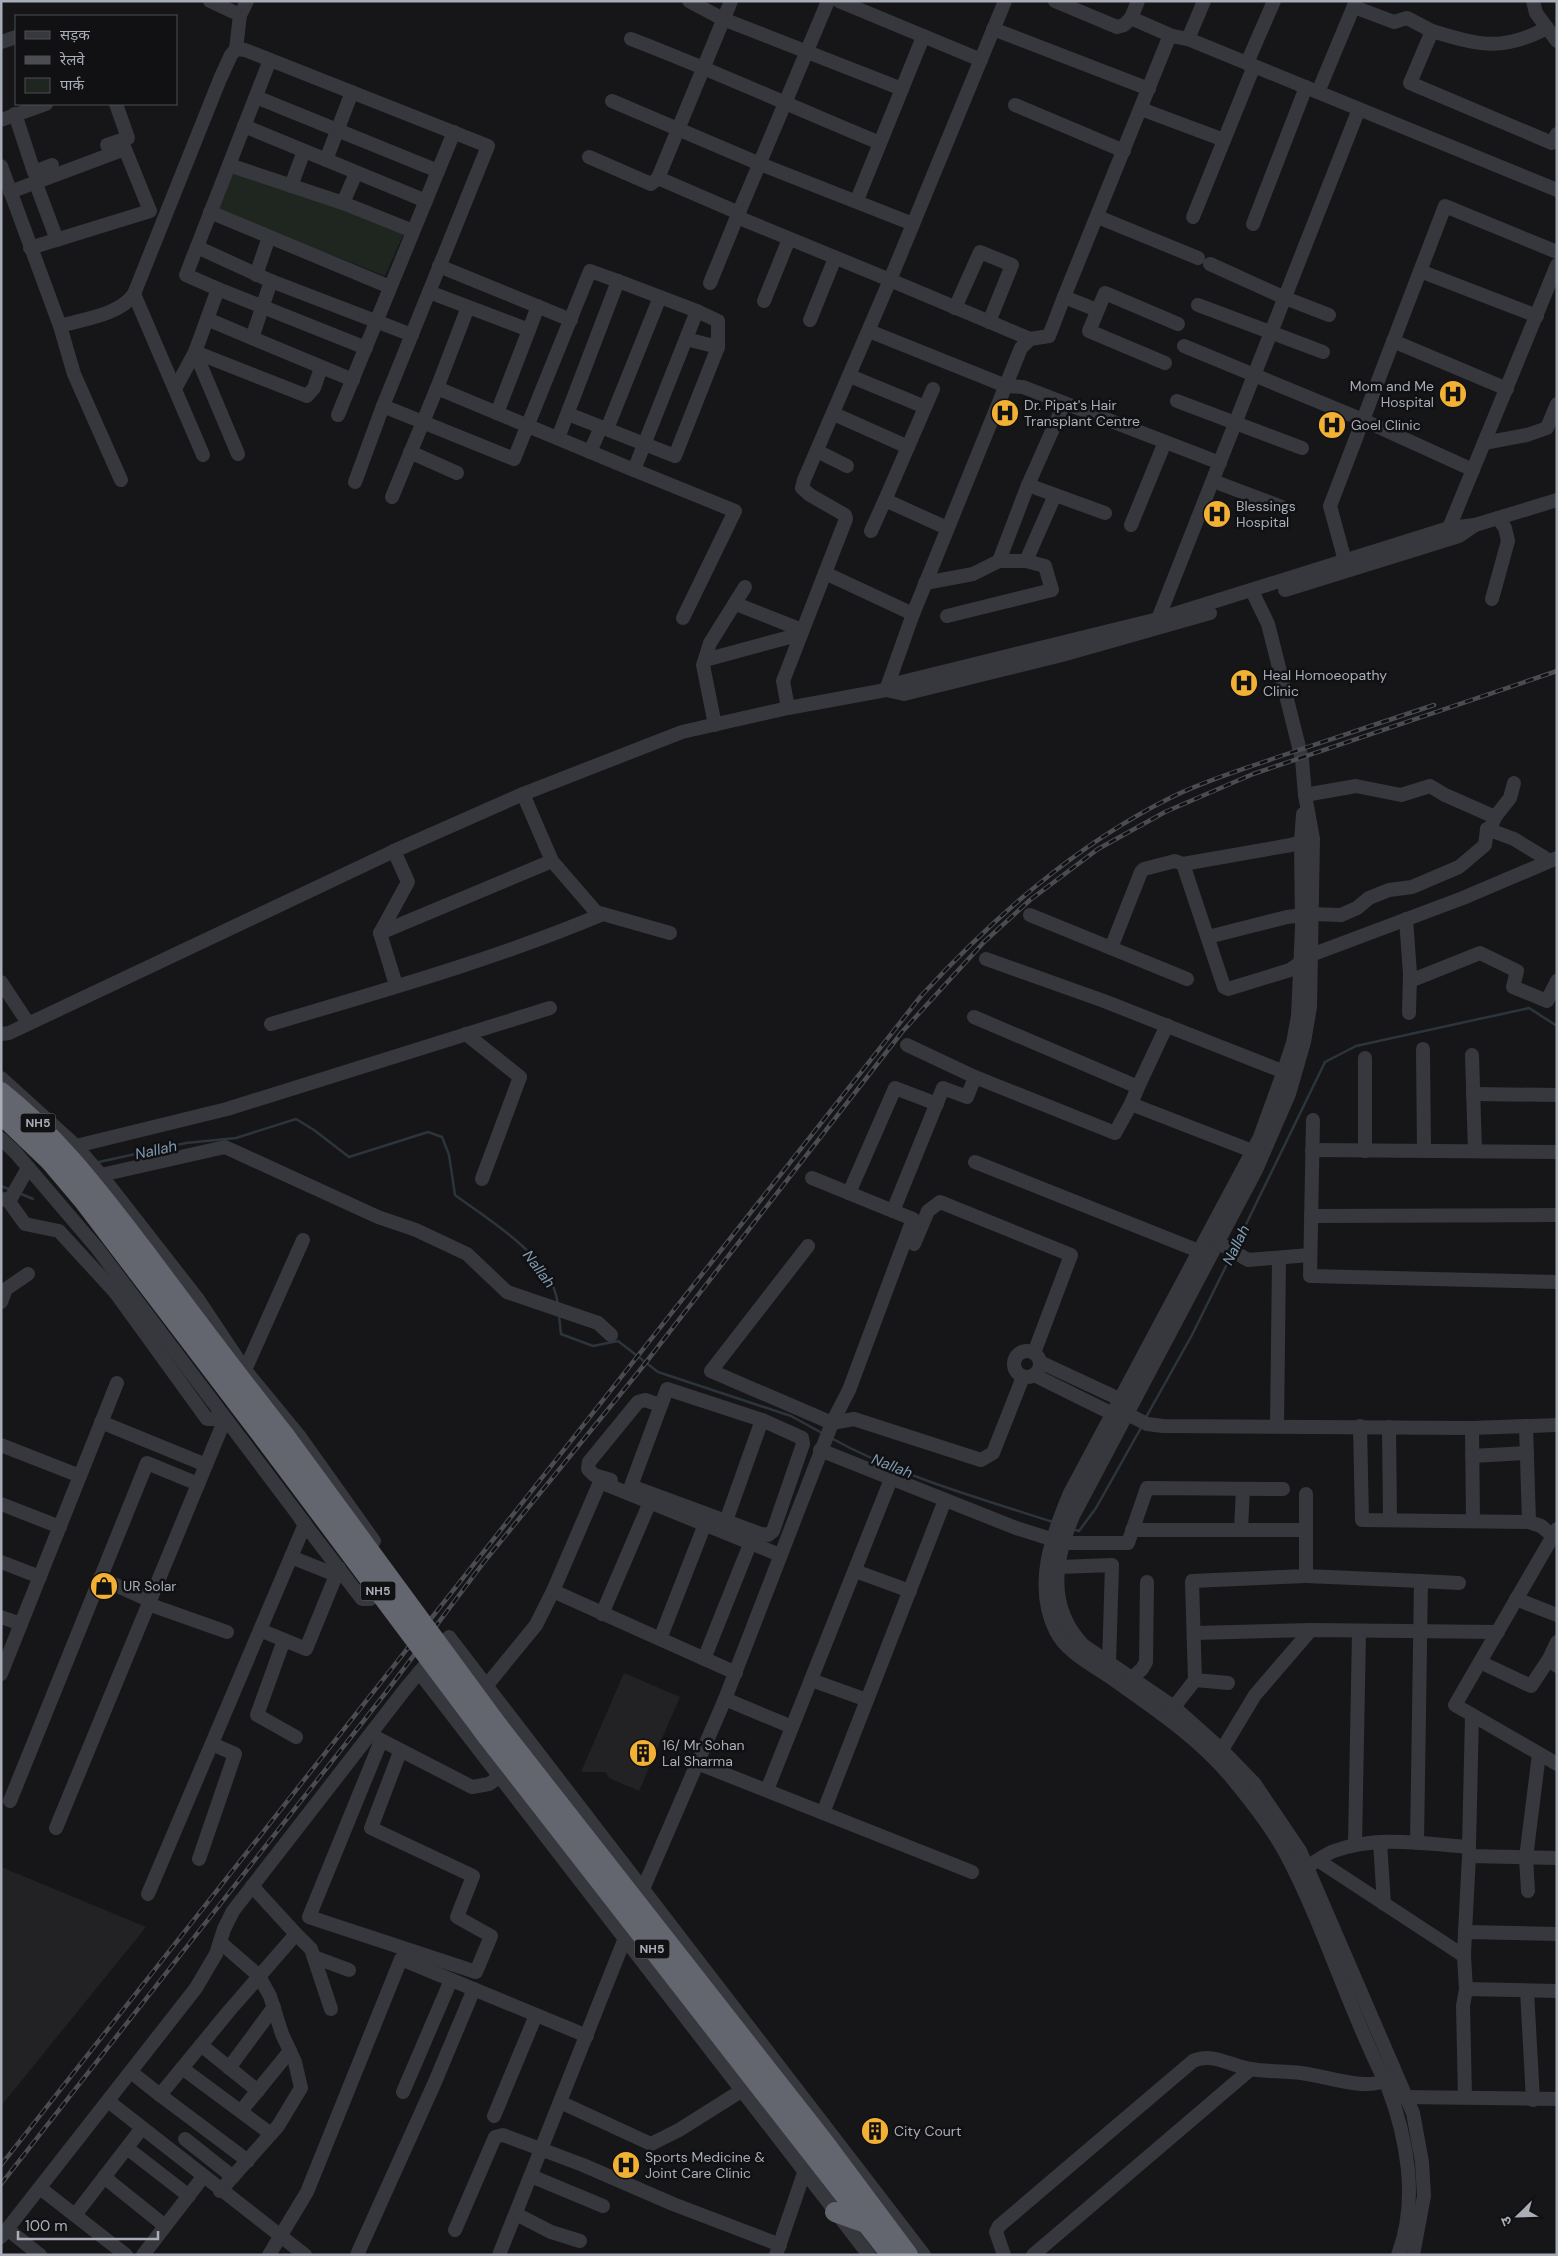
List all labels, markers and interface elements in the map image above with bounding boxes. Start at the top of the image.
legend [15,15,178,105]
text: सड़क [60,25,90,45]
text: रेलवे [59,50,85,70]
text: पार्क [60,75,84,95]
place label: Mom and Me Hospital [1350,377,1434,411]
hospital icon: Mom and Me Hospital [1438,379,1468,409]
place label: Dr. Pipat's Hair Transplant Centre [1024,396,1140,430]
hospital icon: Dr. Pipat's Hair Transplant Centre [990,398,1020,428]
hospital icon: Goel Clinic [1317,410,1347,440]
place label: Goel Clinic [1351,416,1421,434]
place label: Blessings Hospital [1236,497,1296,531]
hospital icon: Blessings Hospital [1202,499,1232,529]
place label: Heal Homoeopathy Clinic [1263,666,1387,700]
hospital icon: Heal Homoeopathy Clinic [1229,668,1259,698]
road number: NH5 [20,1114,56,1132]
water label: Nallah [133,1136,179,1164]
water label: Nallah [1218,1221,1254,1268]
water label: Nallah [518,1246,560,1292]
water label: Nallah [869,1449,916,1483]
shop icon: UR Solar [89,1571,119,1601]
place label: UR Solar [123,1577,177,1595]
road number: NH5 [360,1582,396,1600]
place label: 16/ Mr Sohan Lal Sharma [662,1736,745,1770]
building icon: 16/ Mr Sohan Lal Sharma [628,1738,658,1768]
road number: NH5 [634,1940,670,1958]
building icon: City Court [860,2116,890,2146]
place label: City Court [894,2122,961,2140]
place label: Sports Medicine & Joint Care Clinic [645,2148,765,2182]
hospital icon: Sports Medicine & Joint Care Clinic [611,2150,641,2180]
north arrow [1493,2191,1543,2241]
scale bar [18,2208,158,2240]
text: उ [1496,2213,1516,2228]
text: 100 m [25,2216,68,2236]

